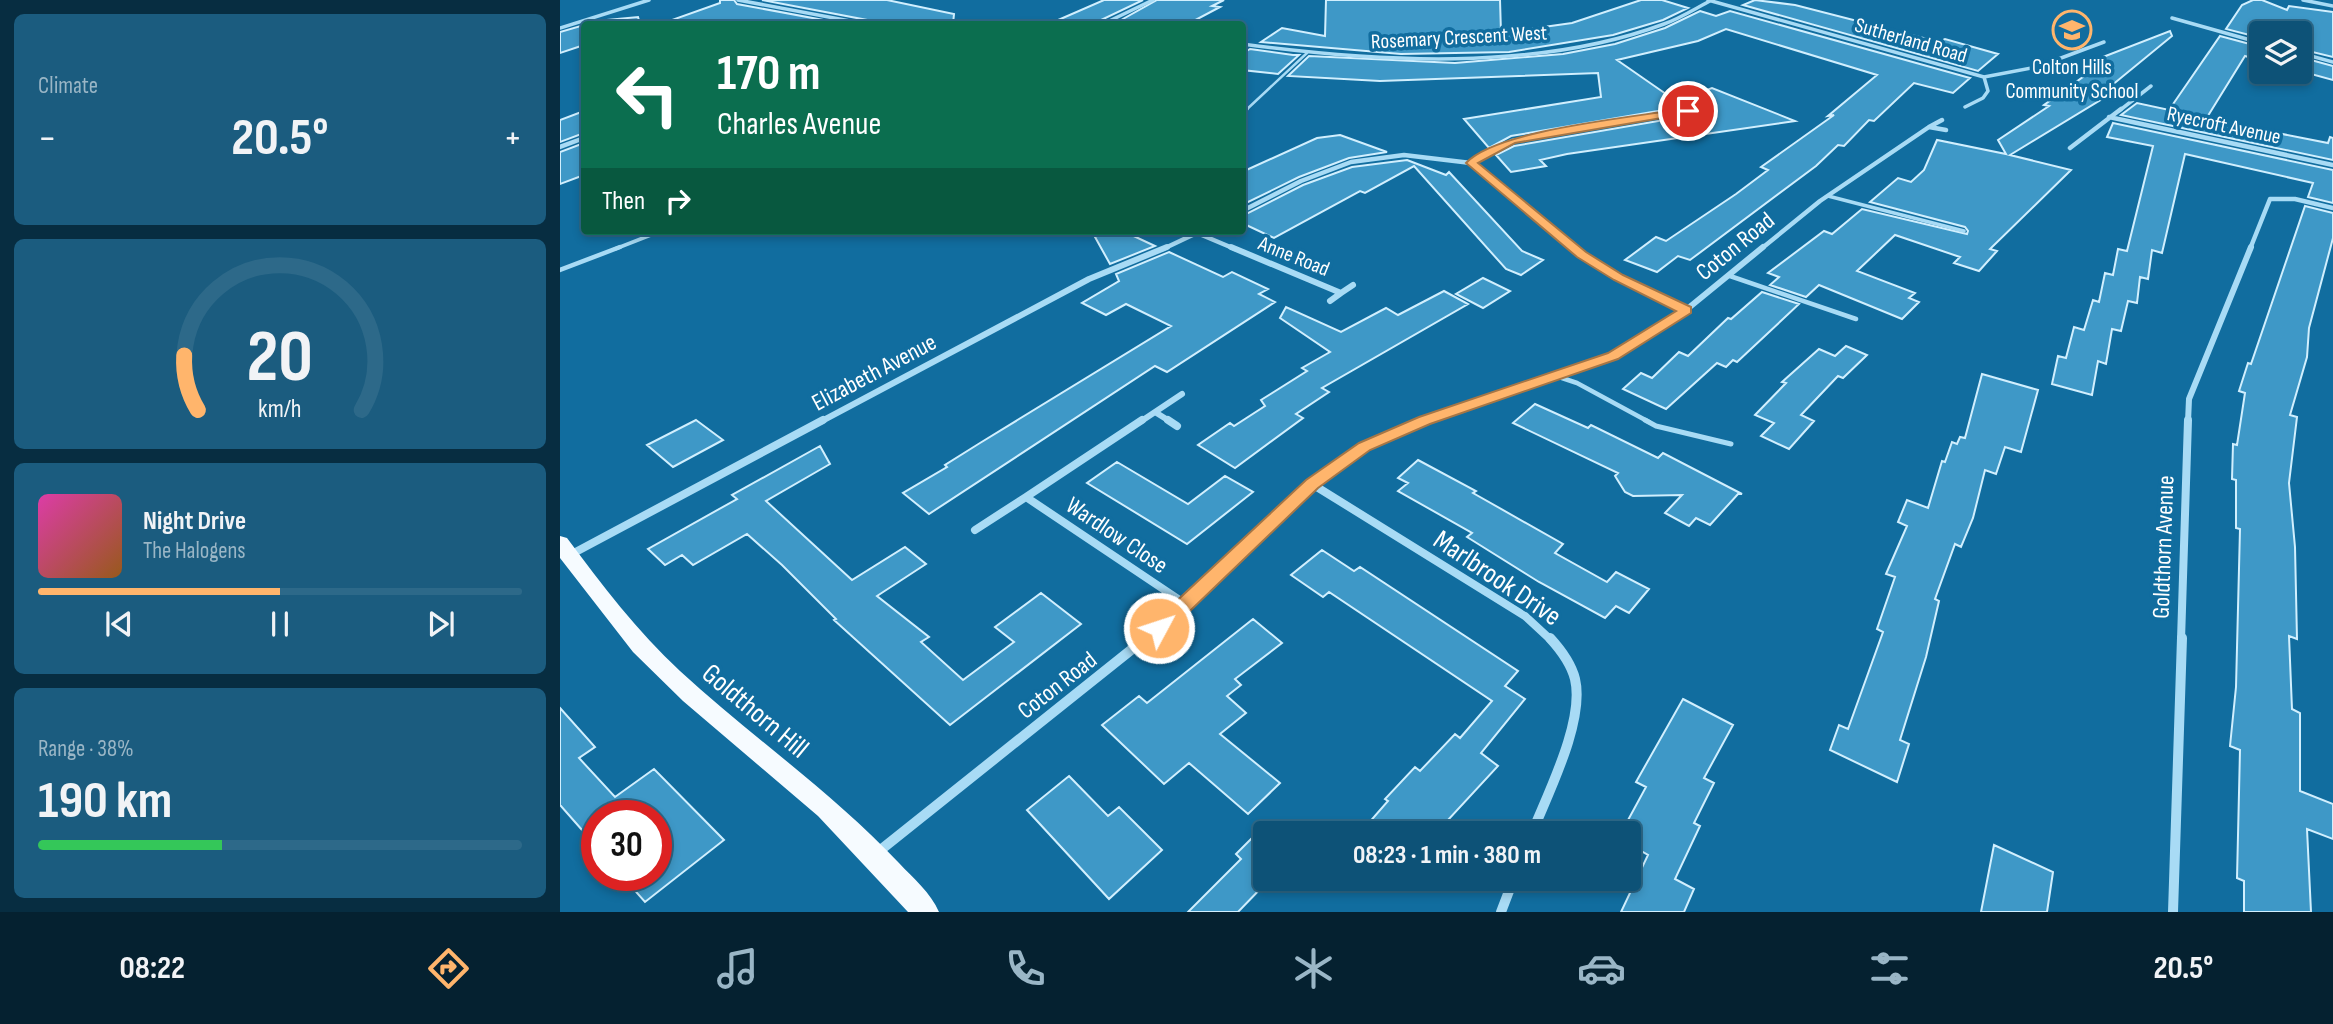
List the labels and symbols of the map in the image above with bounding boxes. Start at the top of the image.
school or university icon: Colton Hills Community School [2051,9,2093,51]
street label: Sutherland Road [1852,13,1970,68]
street label: Rosemary Crescent West [1370,20,1548,55]
place label: Colton Hills Community School [2006,55,2138,104]
pin [1658,81,1718,141]
street label: Ryecroft Avenue [2165,101,2283,150]
street label: Coton Road [1690,206,1780,287]
street label: Anne Road [1254,231,1333,282]
street label: Elizabeth Avenue [807,328,941,417]
street label: Goldthorn Avenue [2147,475,2180,619]
street label: Wardlow Close [1060,491,1173,580]
street label: Marlbrook Drive [1427,523,1567,633]
position arrow [1122,591,1196,665]
street label: Coton Road [1012,645,1103,725]
street label: Goldthorn Hill [695,657,815,765]
speed limit sign: 30 [581,800,672,891]

